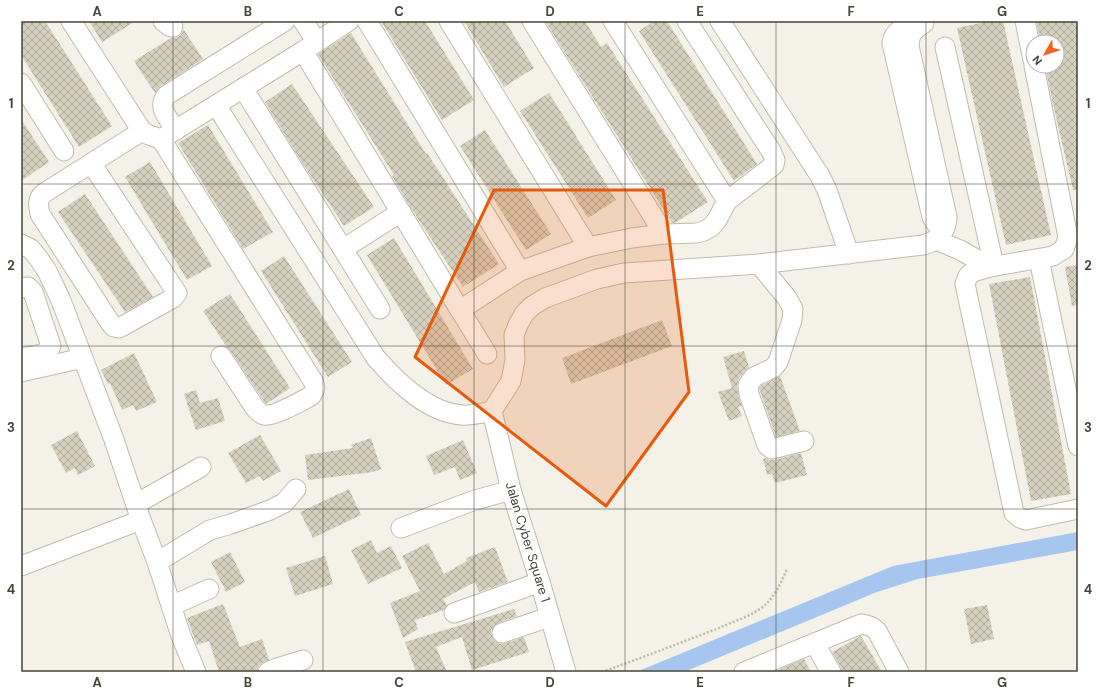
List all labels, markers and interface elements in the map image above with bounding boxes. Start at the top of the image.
text: A [92,3,102,20]
text: B [244,3,252,20]
text: C [394,3,404,20]
text: D [545,3,555,20]
text: E [696,3,704,20]
text: F [847,3,855,20]
text: G [997,3,1007,20]
north arrow [1025,34,1065,74]
text: N [1029,53,1045,68]
text: 1 [9,95,13,112]
text: 1 [1086,95,1090,112]
text: 2 [7,257,15,274]
text: 2 [1084,257,1092,274]
text: 3 [7,419,15,436]
text: 3 [1084,419,1092,436]
street label: Jalan Cyber Square 1 [502,480,554,604]
text: 4 [7,581,15,598]
text: 4 [1084,581,1092,598]
text: A [92,674,102,691]
text: B [244,674,252,691]
text: C [394,674,404,691]
text: D [545,674,555,691]
text: E [696,674,704,691]
text: F [847,674,855,691]
text: G [997,674,1007,691]

